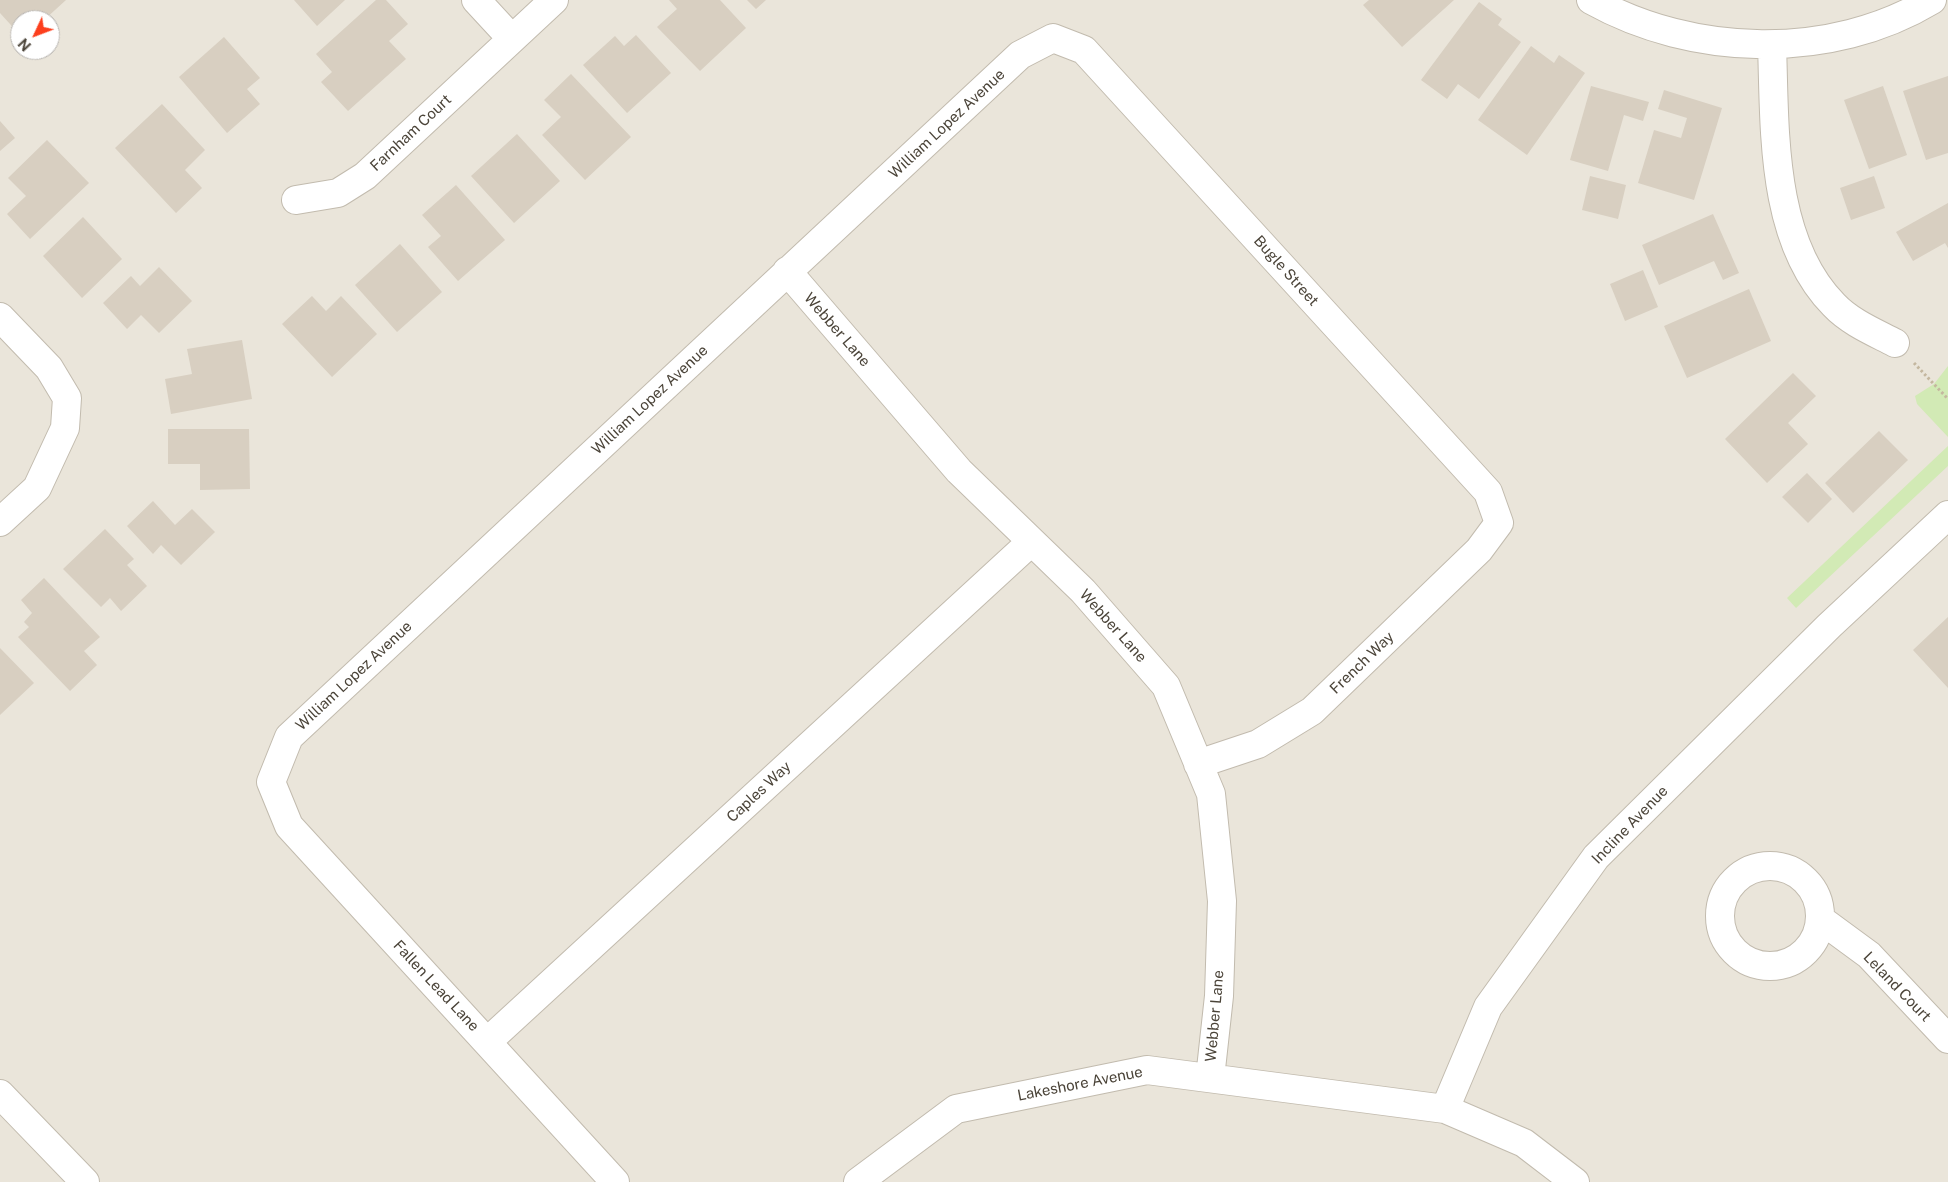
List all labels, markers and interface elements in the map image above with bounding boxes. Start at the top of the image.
north arrow [10,10,60,60]
text: N [15,35,34,54]
street label: William Lopez Avenue [885,66,1009,182]
street label: Farnham Court [367,91,455,175]
street label: Bugle Street [1250,232,1322,310]
street label: Webber Lane [800,289,874,371]
street label: William Lopez Avenue [588,342,712,458]
street label: Webber Lane [1076,586,1150,666]
street label: William Lopez Avenue [292,618,416,734]
street label: French Way [1326,628,1398,698]
street label: Caples Way [723,758,795,826]
street label: Incline Avenue [1588,782,1672,868]
street label: Fallen Lead Lane [389,937,483,1035]
street label: Leland Court [1859,948,1935,1026]
street label: Webber Lane [1202,969,1228,1063]
street label: Lakeshore Avenue [1016,1063,1144,1105]

